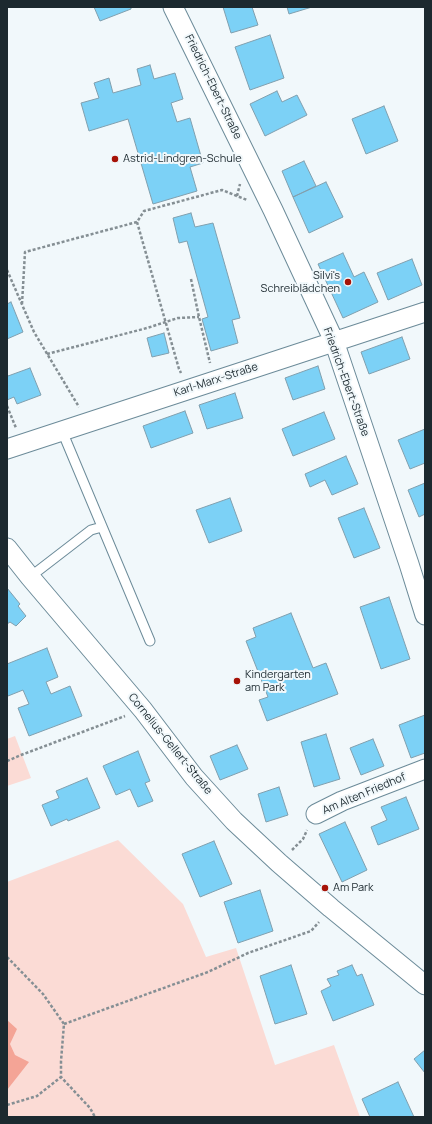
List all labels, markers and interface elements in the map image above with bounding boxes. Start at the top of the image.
street label: Friedrich-Ebert-Straße [182,32,244,142]
place label: Astrid-Lindgren-Schule [123,152,242,166]
marker: Astrid-Lindgren-Schule [110,154,120,164]
place label: Silvi's Schreiblädchen [261,269,340,295]
marker: Silvi's Schreiblädchen [343,277,353,287]
street label: Friedrich-Ebert-Straße [320,326,372,438]
street label: Karl-Marx-Straße [172,360,260,400]
place label: Kindergarten am Park [245,668,311,694]
marker: Kindergarten am Park [232,676,242,686]
street label: Cornelius-Gellert-Straße [125,691,215,797]
street label: Am Alten Friedhof [320,771,408,817]
place label: Am Park [333,881,373,895]
marker: Am Park [320,883,330,893]

